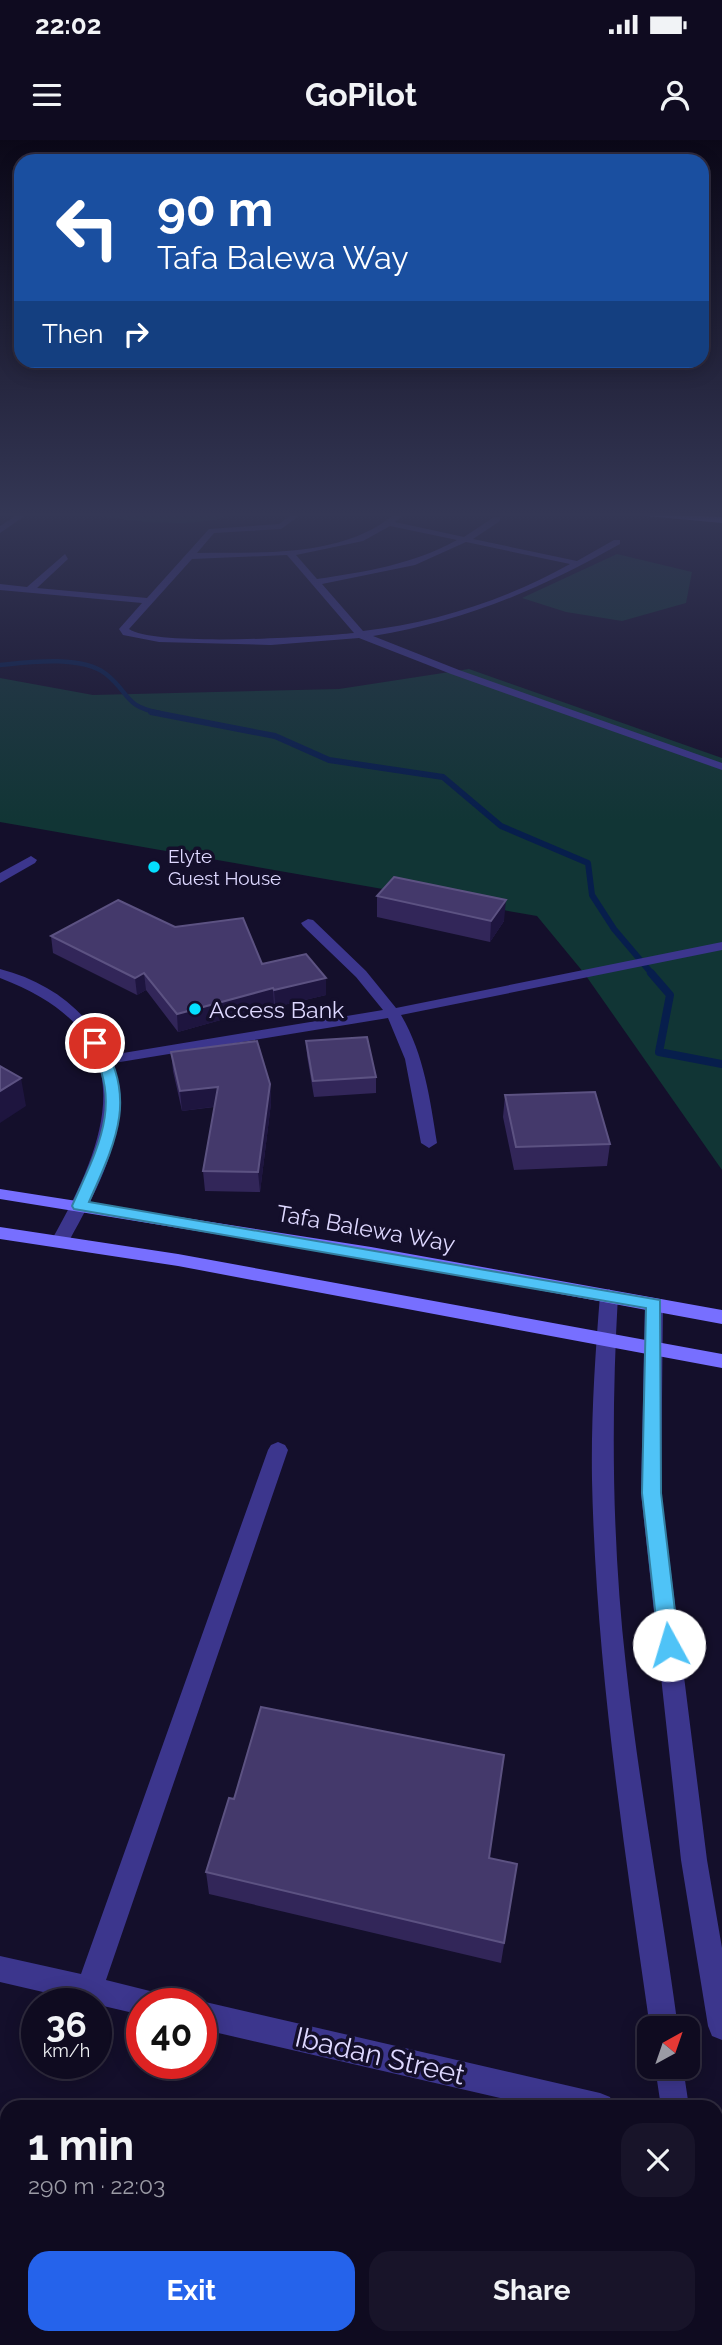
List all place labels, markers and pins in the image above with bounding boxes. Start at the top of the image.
place label: Elyte Guest House [168,845,281,889]
marker: Elyte Guest House [146,859,162,875]
place label: Access Bank [209,996,344,1023]
marker: Access Bank [187,1001,203,1017]
pin [65,1013,125,1073]

